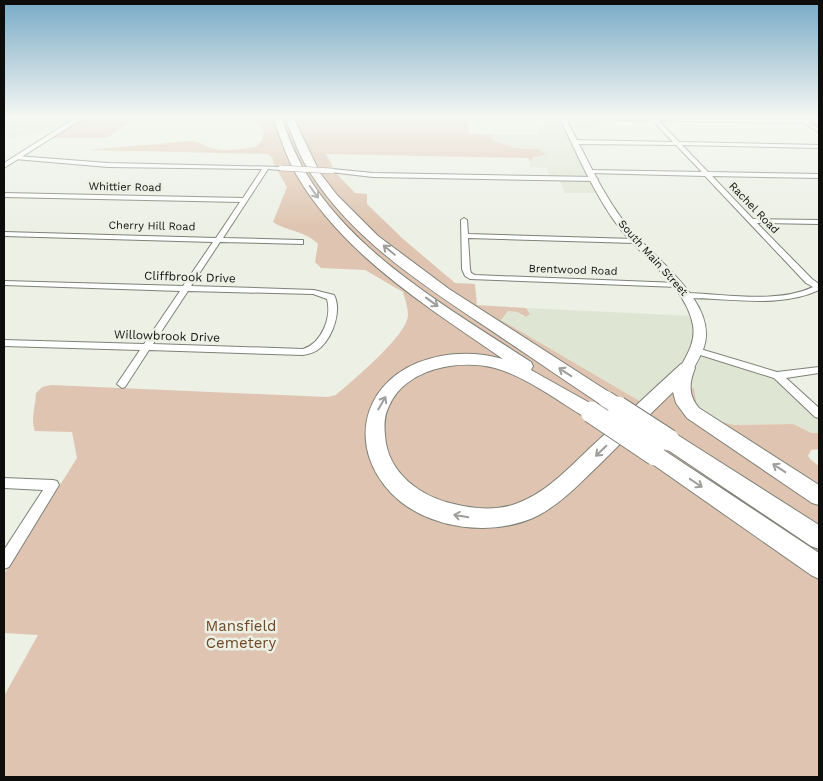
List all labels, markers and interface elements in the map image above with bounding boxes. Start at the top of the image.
street label: Whittier Road [88,180,162,194]
street label: Rachel Road [726,180,782,236]
one-way arrow [308,185,319,198]
street label: South Main Street [615,217,691,299]
street label: Cherry Hill Road [109,219,195,233]
one-way arrow [382,244,395,255]
street label: Brentwood Road [528,262,618,278]
street label: Cliffbrook Drive [144,268,236,286]
one-way arrow [425,297,439,307]
street label: Willowbrook Drive [114,327,220,345]
one-way arrow [559,367,573,377]
one-way arrow [377,396,387,411]
one-way arrow [595,445,608,457]
one-way arrow [772,463,786,474]
one-way arrow [688,478,702,488]
one-way arrow [454,511,470,521]
park label: Mansfield Cemetery [206,617,276,652]

